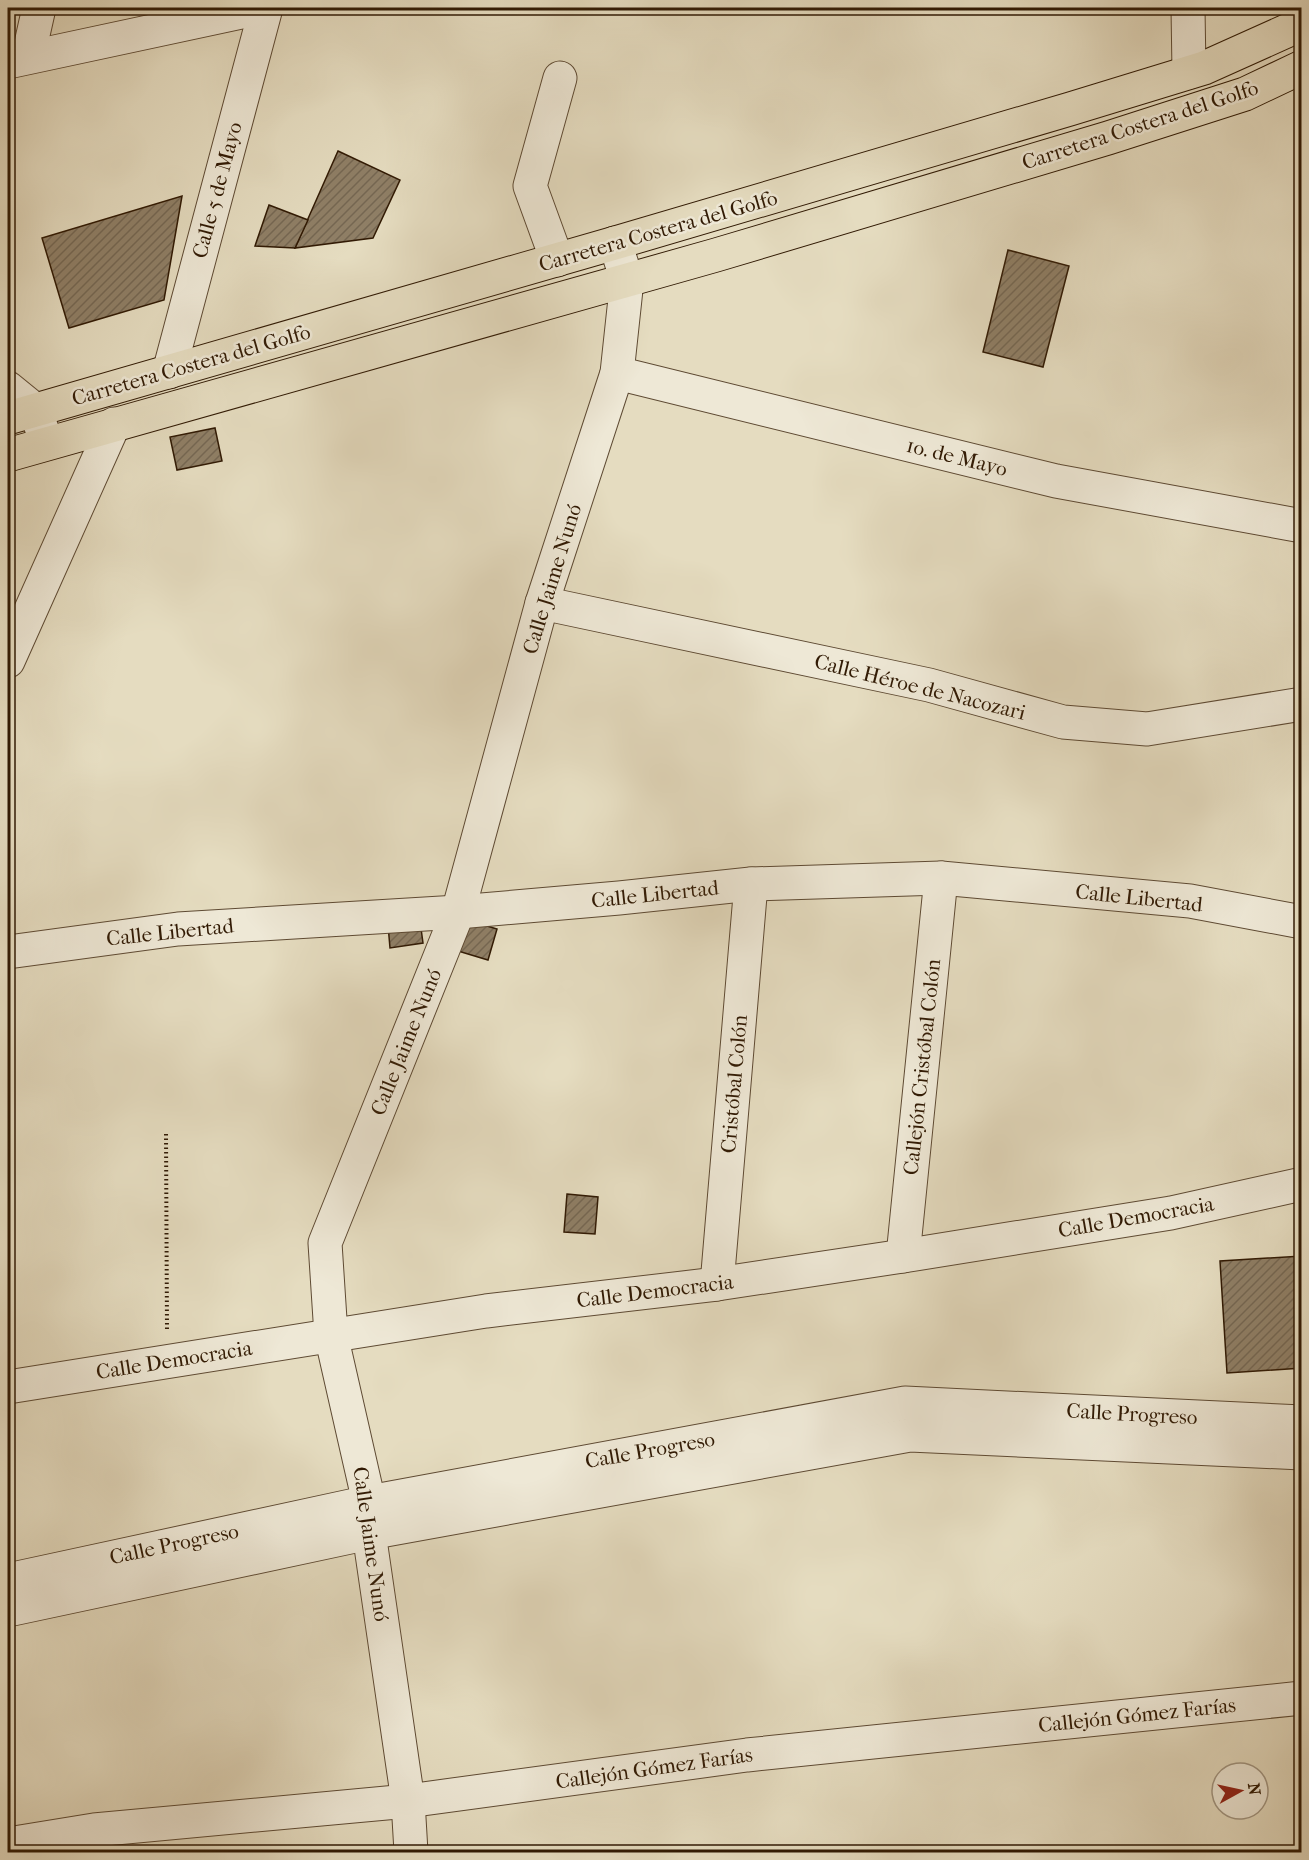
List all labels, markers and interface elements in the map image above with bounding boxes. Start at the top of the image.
street label: Carretera Costera del Golfo [1019,75,1261,175]
street label: Calle 5 de Mayo [187,119,247,261]
street label: Carretera Costera del Golfo [536,185,780,277]
street label: Carretera Costera del Golfo [69,319,313,411]
street label: 1o. de Mayo [904,433,1010,481]
street label: Calle Jaime Nunó [518,501,586,657]
street label: Calle Héroe de Nacozari [812,649,1028,725]
street label: Calle Libertad [590,875,720,913]
street label: Calle Libertad [1074,879,1204,917]
street label: Calle Libertad [105,913,235,951]
street label: Callejón Cristóbal Colón [899,958,945,1176]
street label: Calle Jaime Nunó [366,965,446,1119]
street label: Cristóbal Colón [716,1014,752,1154]
street label: Calle Democracia [1056,1191,1216,1243]
street label: Calle Democracia [575,1269,735,1313]
street label: Calle Democracia [94,1336,254,1384]
street label: Calle Progreso [1066,1399,1198,1429]
street label: Calle Progreso [583,1427,717,1473]
street label: Calle Jaime Nunó [348,1465,394,1623]
street label: Calle Progreso [107,1519,241,1569]
street label: Callejón Gómez Farías [1037,1693,1237,1737]
street label: Callejón Gómez Farías [554,1742,754,1794]
north arrow [1210,1761,1270,1821]
text: N [1244,1782,1265,1797]

